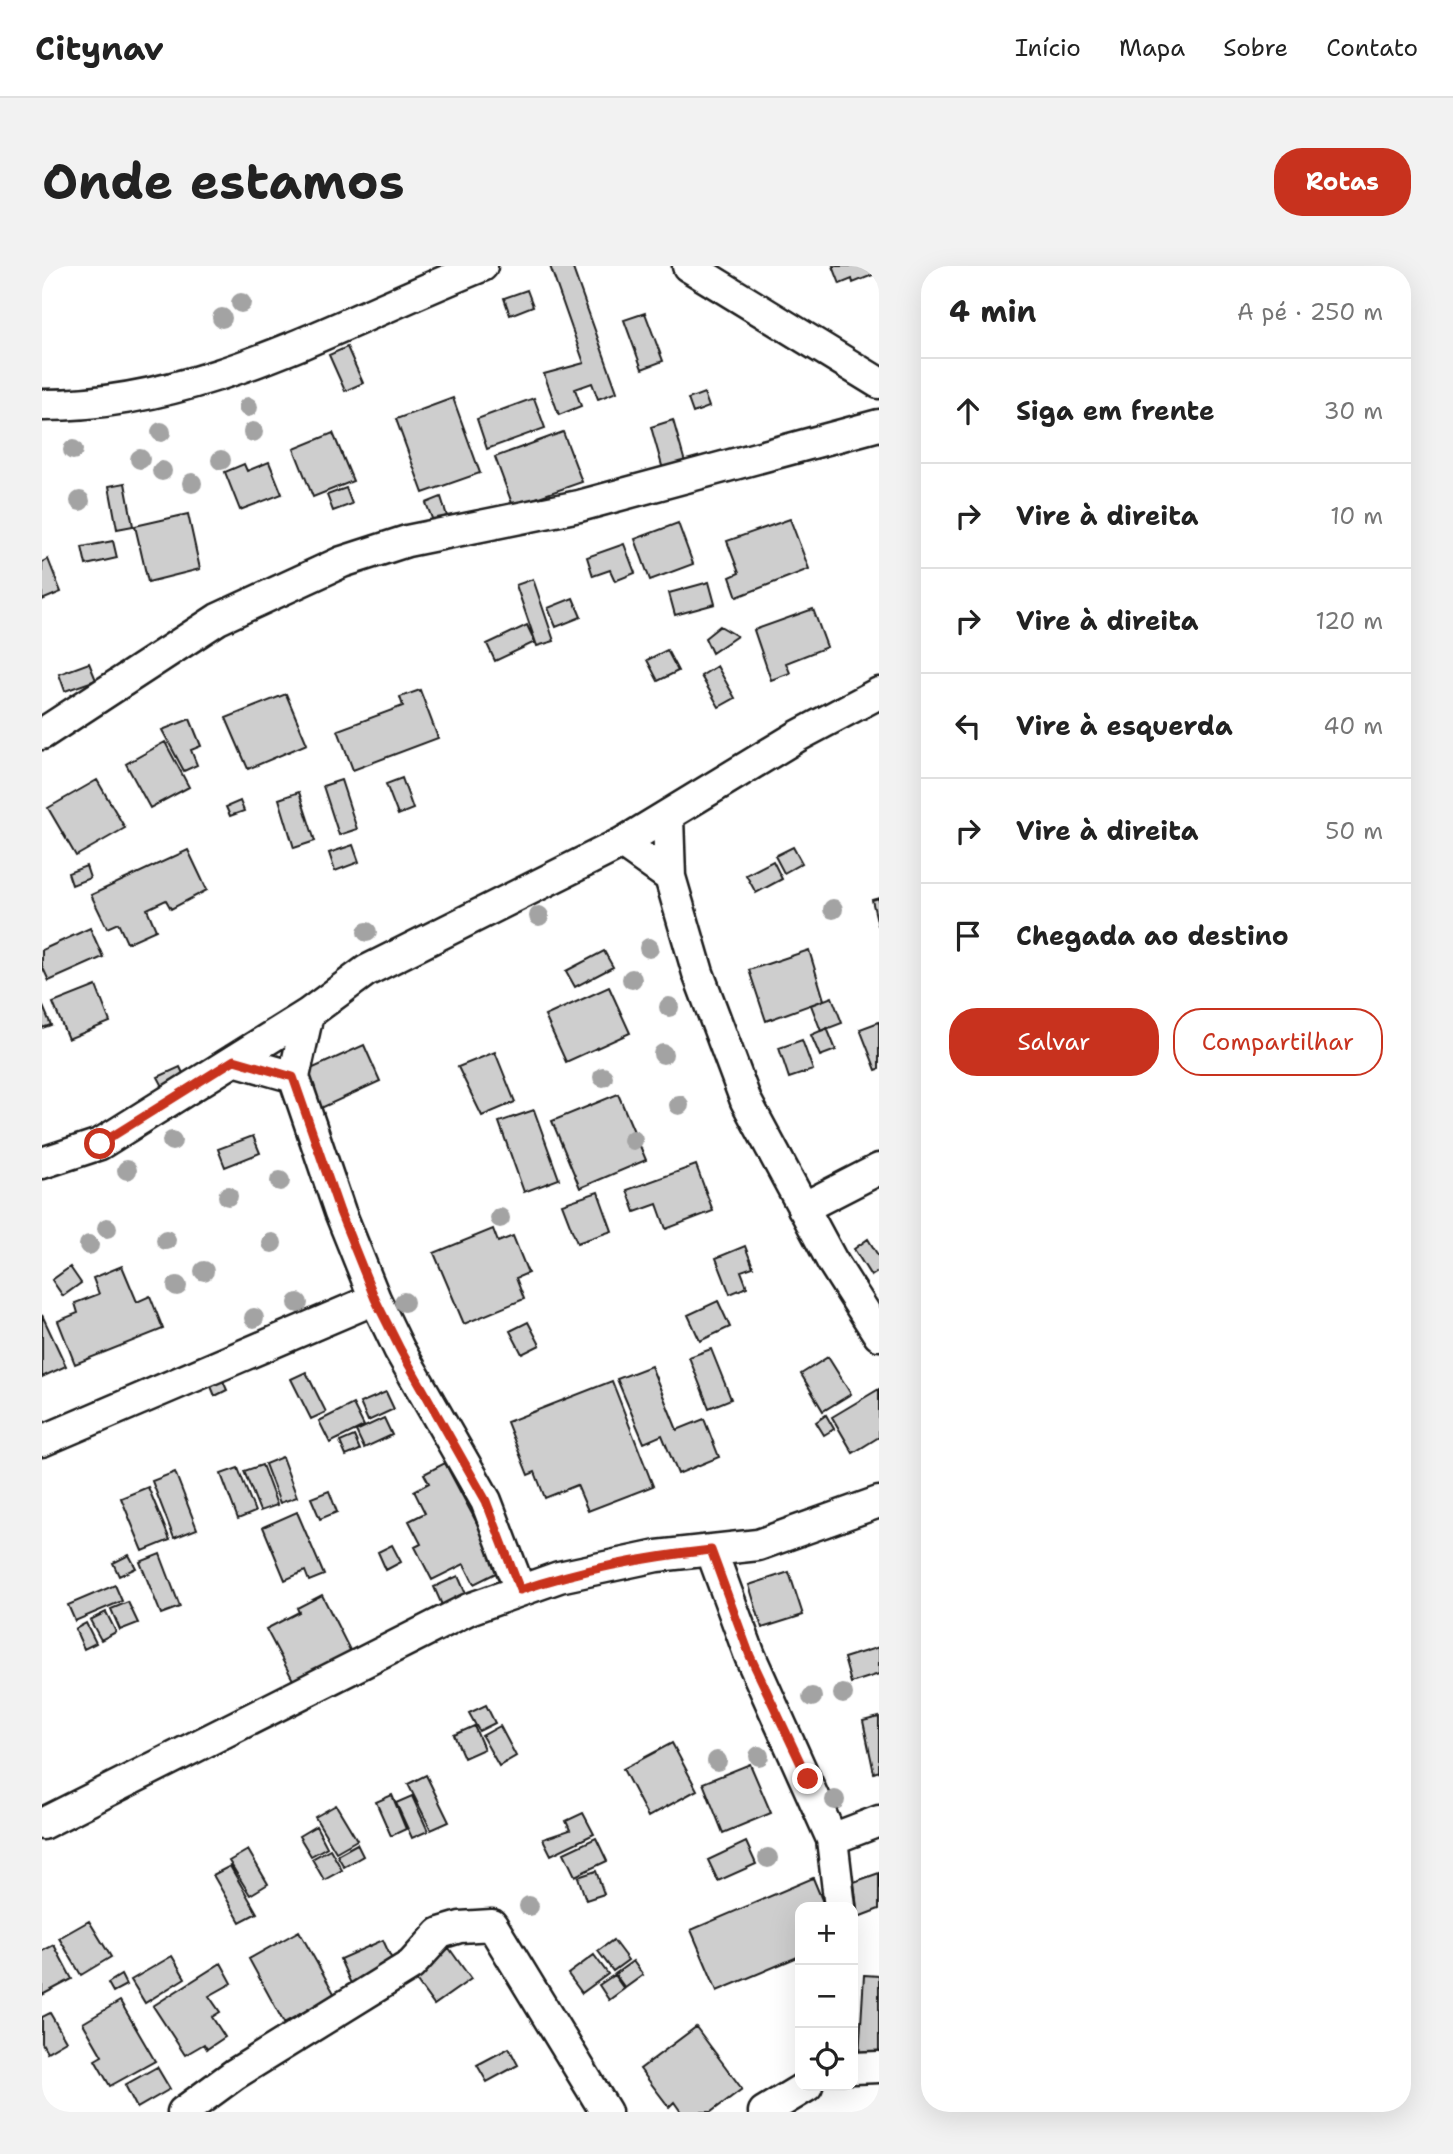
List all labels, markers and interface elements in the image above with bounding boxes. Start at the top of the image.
text: Citynav [35,26,164,71]
text: Início [1015,32,1081,64]
text: Mapa [1119,32,1185,64]
text: Sobre [1223,32,1288,64]
text: Contato [1326,32,1418,64]
button: Rotas [1274,148,1411,216]
text: Onde estamos [42,149,405,215]
text: 4 min [949,291,1036,332]
text: A pé · 250 m [1237,297,1383,327]
icon: ahead [949,392,987,430]
text: Siga em frente [1016,393,1215,428]
text: 30 m [1324,396,1383,426]
icon: right [949,497,987,535]
text: Vire à direita [1016,498,1198,533]
text: 10 m [1330,501,1383,531]
icon: right [949,602,987,640]
text: Vire à direita [1016,603,1198,638]
text: 120 m [1315,606,1383,636]
icon: left [949,707,987,745]
text: Vire à esquerda [1016,708,1233,743]
text: 40 m [1323,711,1383,741]
icon: right [949,812,987,850]
text: Vire à direita [1016,813,1198,848]
text: 50 m [1325,816,1383,846]
icon: arrive [949,917,987,955]
text: Chegada ao destino [1016,918,1289,953]
button: Salvar [949,1008,1159,1076]
button: Compartilhar [1173,1008,1383,1076]
route start [84,1128,115,1159]
route end [792,1763,823,1794]
map controls [795,1902,858,2091]
button: + [795,1902,858,1965]
button: − [795,1965,858,2028]
button: locate [795,2028,858,2091]

